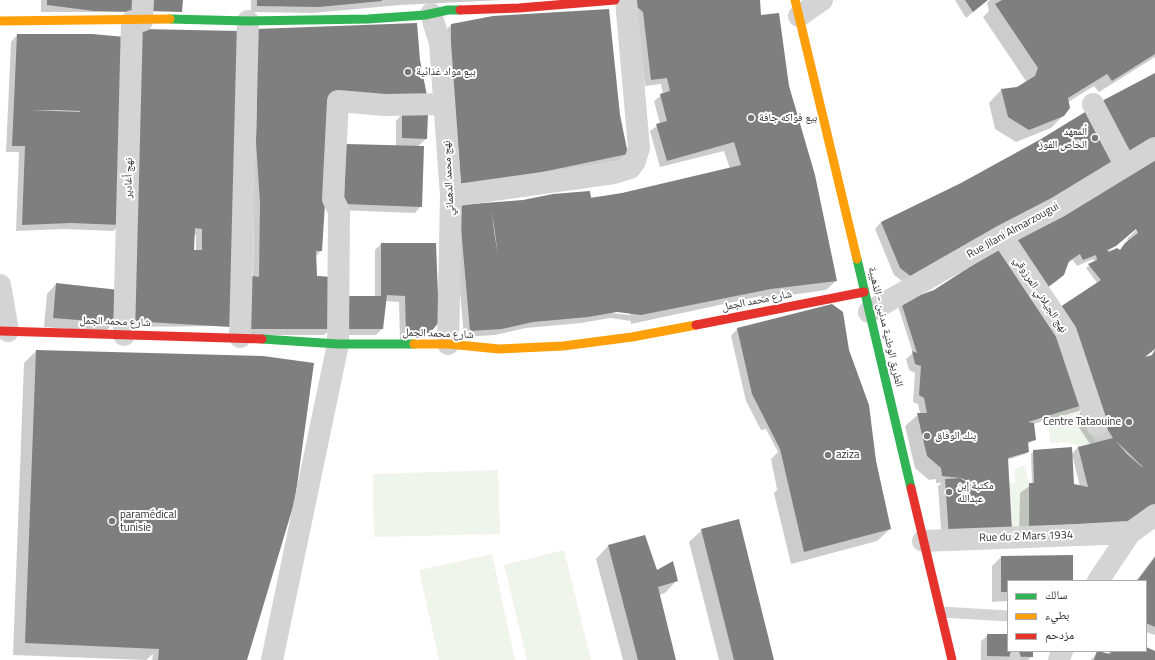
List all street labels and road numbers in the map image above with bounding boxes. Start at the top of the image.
street label: نهج محمد الدهماني [440,140,458,216]
street label: نهج أغادير [122,158,136,198]
street label: Rue Jilani Almarzougui [965,200,1061,262]
street label: نهج الجيلاني المرزوقي [1010,254,1070,336]
street label: الطريق الوطنية مدنين - الذهيبة [865,266,905,388]
street label: شارع محمد الجمل [721,288,793,314]
street label: شارع محمد الجمل [79,314,151,330]
street label: شارع محمد الجمل [402,326,474,342]
street label: Rue du 2 Mars 1934 [979,529,1073,545]

